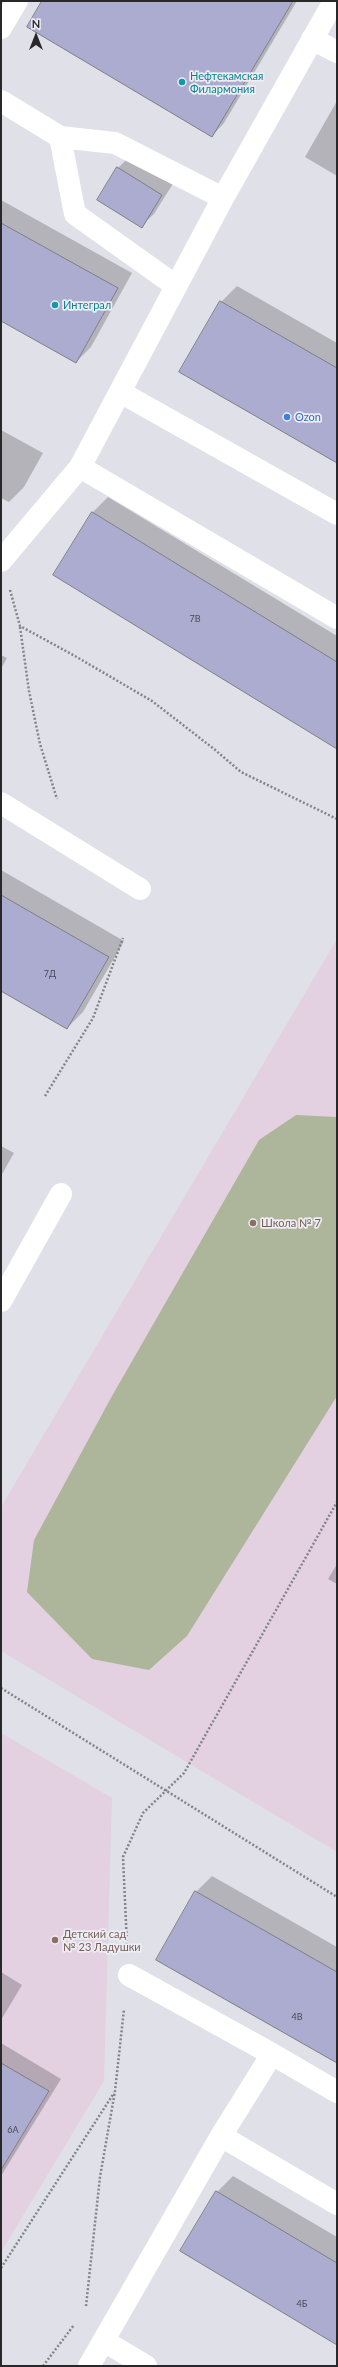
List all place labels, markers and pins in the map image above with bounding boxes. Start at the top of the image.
place label: Нефтекамская Филармония [190,69,263,95]
marker: Нефтекамская Филармония [177,77,187,87]
place label: Интеграл [63,298,111,312]
marker: Интеграл [50,300,60,310]
place label: Ozon [295,410,321,424]
marker: Ozon [282,412,292,422]
place label: Школа № 7 [261,1216,321,1230]
marker: Школа № 7 [248,1218,258,1228]
place label: Детский сад № 23 Ладушки [63,1927,141,1953]
marker: Детский сад № 23 Ладушки [50,1935,60,1945]

